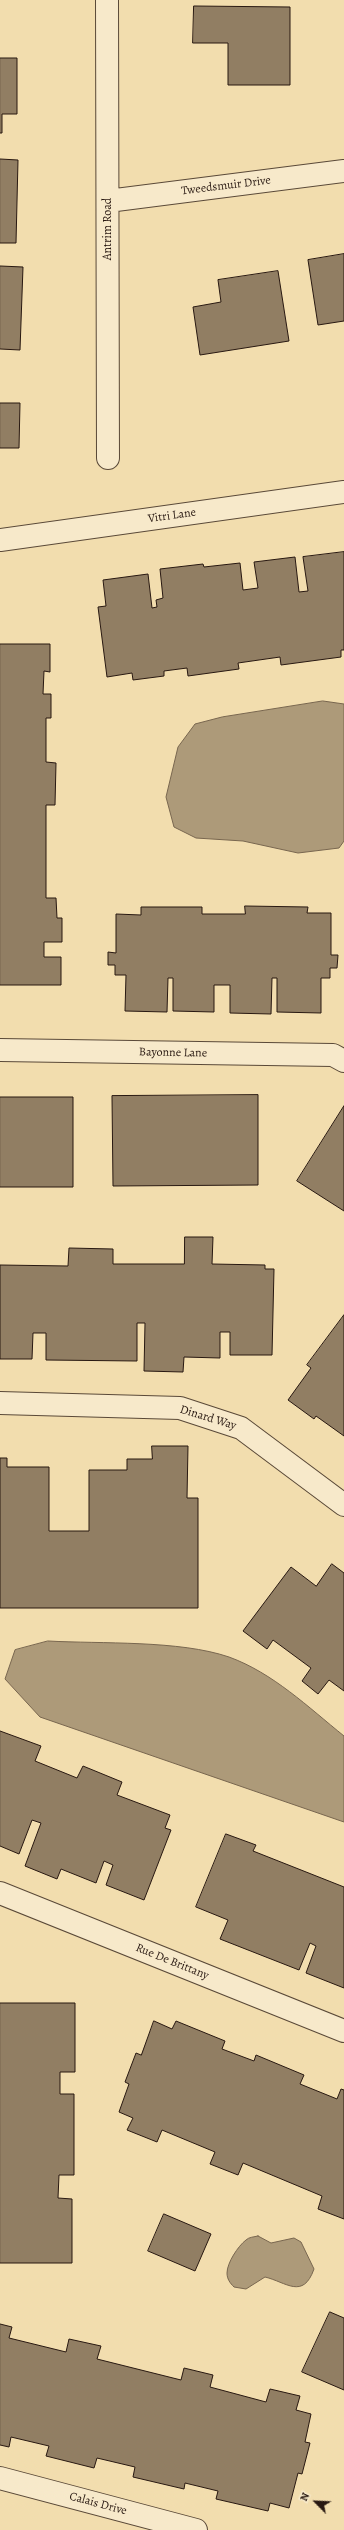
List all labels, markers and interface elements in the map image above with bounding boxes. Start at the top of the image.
street label: Tweedsmuir Drive [180,173,272,199]
street label: Antrim Road [101,198,115,260]
street label: Vitri Lane [147,506,197,526]
street label: Bayonne Lane [139,1045,207,1061]
street label: Dinard Way [178,1403,238,1433]
street label: Rue De Brittany [133,1941,211,1983]
north arrow [296,2482,336,2522]
street label: Calais Drive [68,2489,128,2519]
text: N [296,2490,313,2504]

